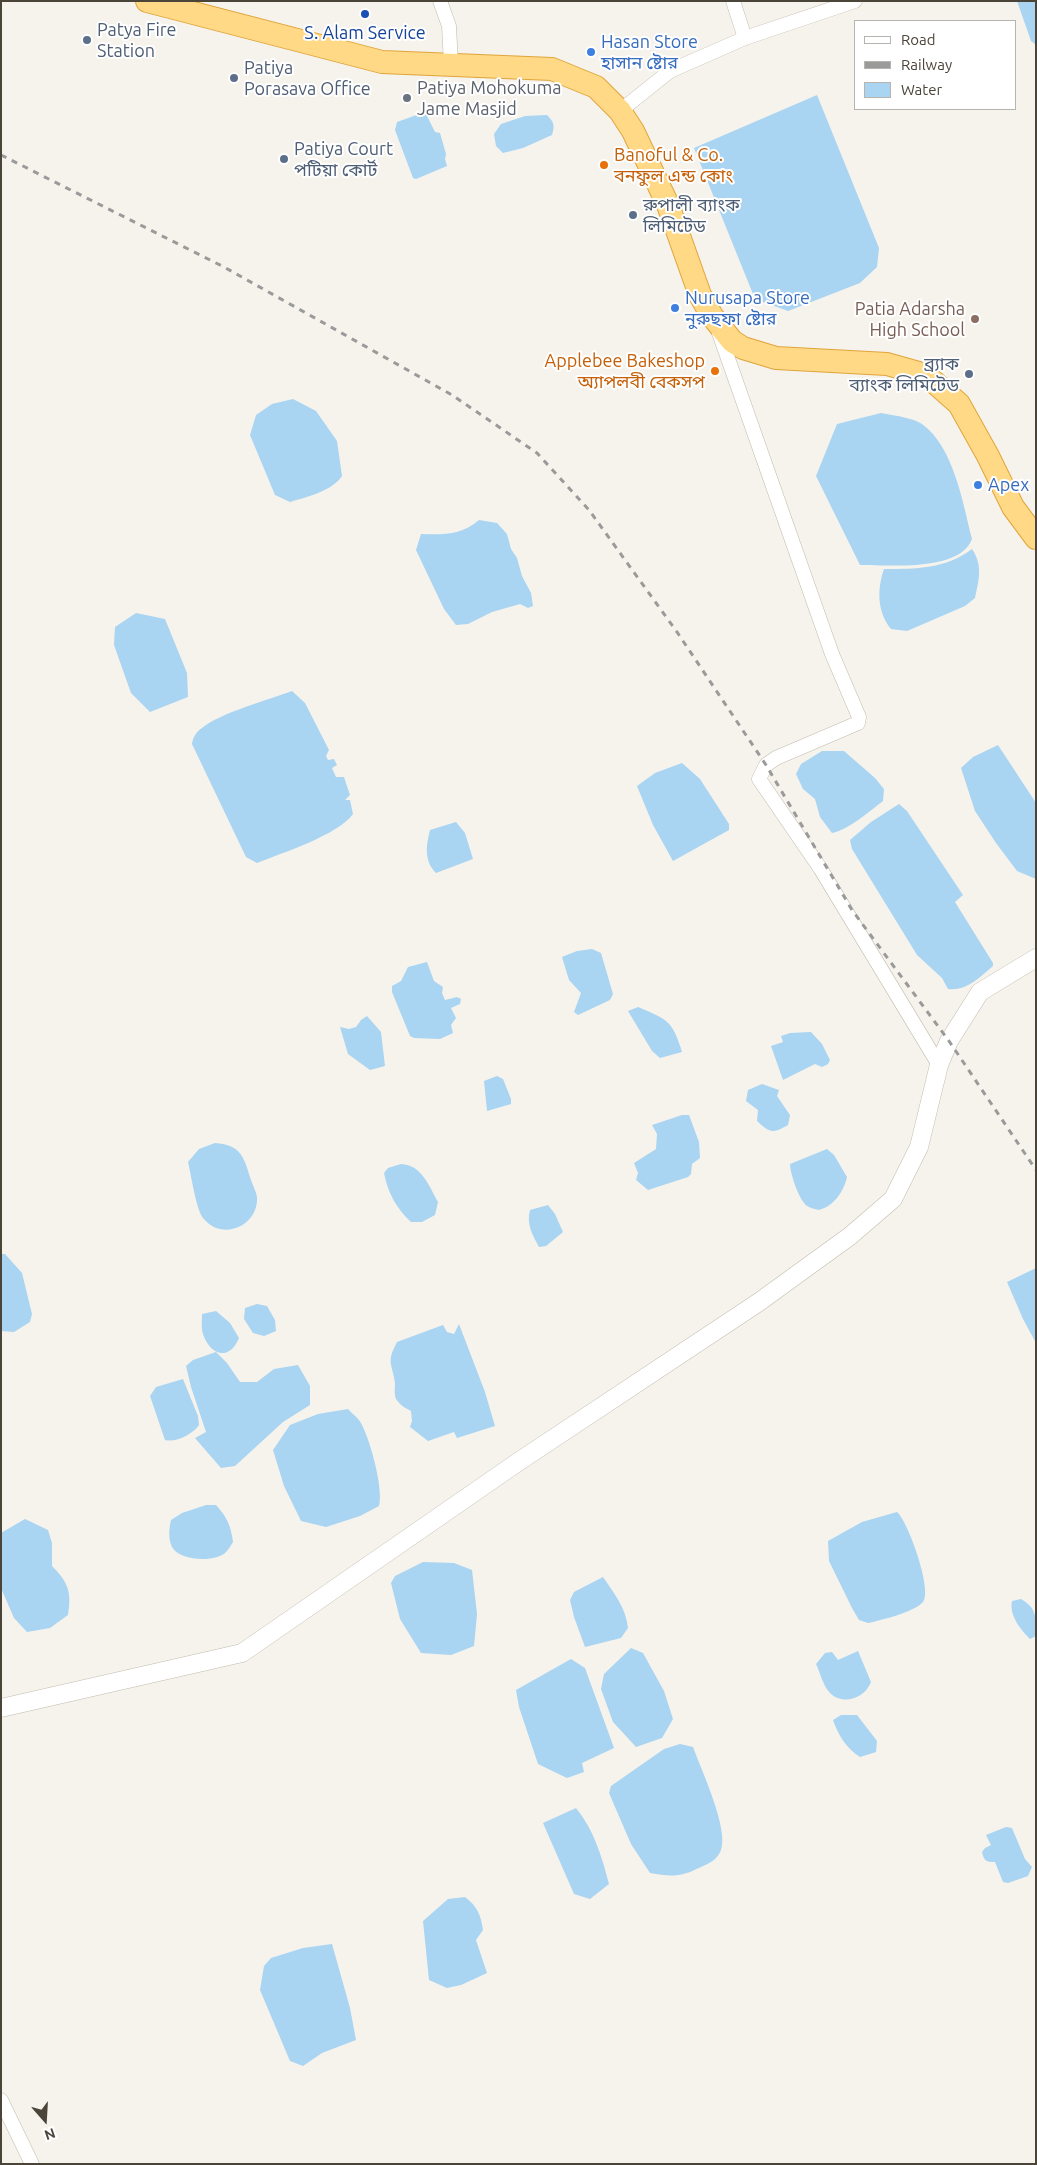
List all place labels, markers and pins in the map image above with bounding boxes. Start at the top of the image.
marker: S. Alam Service [359,8,371,20]
place label: Patya Fire Station [97,19,177,62]
place label: S. Alam Service [304,22,426,44]
place label: Hasan Store হাসান ষ্টোর [601,31,698,74]
marker: Patya Fire Station [81,34,93,46]
marker: Hasan Store হাসান ষ্টোর [585,46,597,58]
place label: Patiya Porasava Office [244,57,371,100]
marker: Patiya Porasava Office [228,72,240,84]
place label: Patiya Mohokuma Jame Masjid [417,77,561,120]
marker: Patiya Mohokuma Jame Masjid [401,92,413,104]
place label: Patiya Court পটিয়া কোর্ট [294,138,393,180]
place label: Banoful & Co. বনফুল এন্ড কোং [614,144,733,186]
marker: Patiya Court পটিয়া কোর্ট [278,153,290,165]
marker: Banoful & Co. বনফুল এন্ড কোং [598,159,610,171]
place label: রুপালী ব্যাংক লিমিটেড [643,194,740,236]
marker: রুপালী ব্যাংক লিমিটেড [627,209,639,221]
place label: Nurusapa Store নুরুছফা ষ্টোর [685,287,810,330]
place label: Patia Adarsha High School [855,298,965,340]
marker: Nurusapa Store নুরুছফা ষ্টোর [669,302,681,314]
marker: Patia Adarsha High School [969,313,981,325]
place label: Applebee Bakeshop অ্যাপলবী বেকসপ [545,350,705,392]
place label: ব্র্যাক ব্যাংক লিমিটেড [849,353,959,396]
marker: Applebee Bakeshop অ্যাপলবী বেকসপ [709,365,721,377]
marker: ব্র্যাক ব্যাংক লিমিটেড [963,368,975,380]
place label: Apex [988,474,1029,496]
marker: Apex [972,479,984,491]

